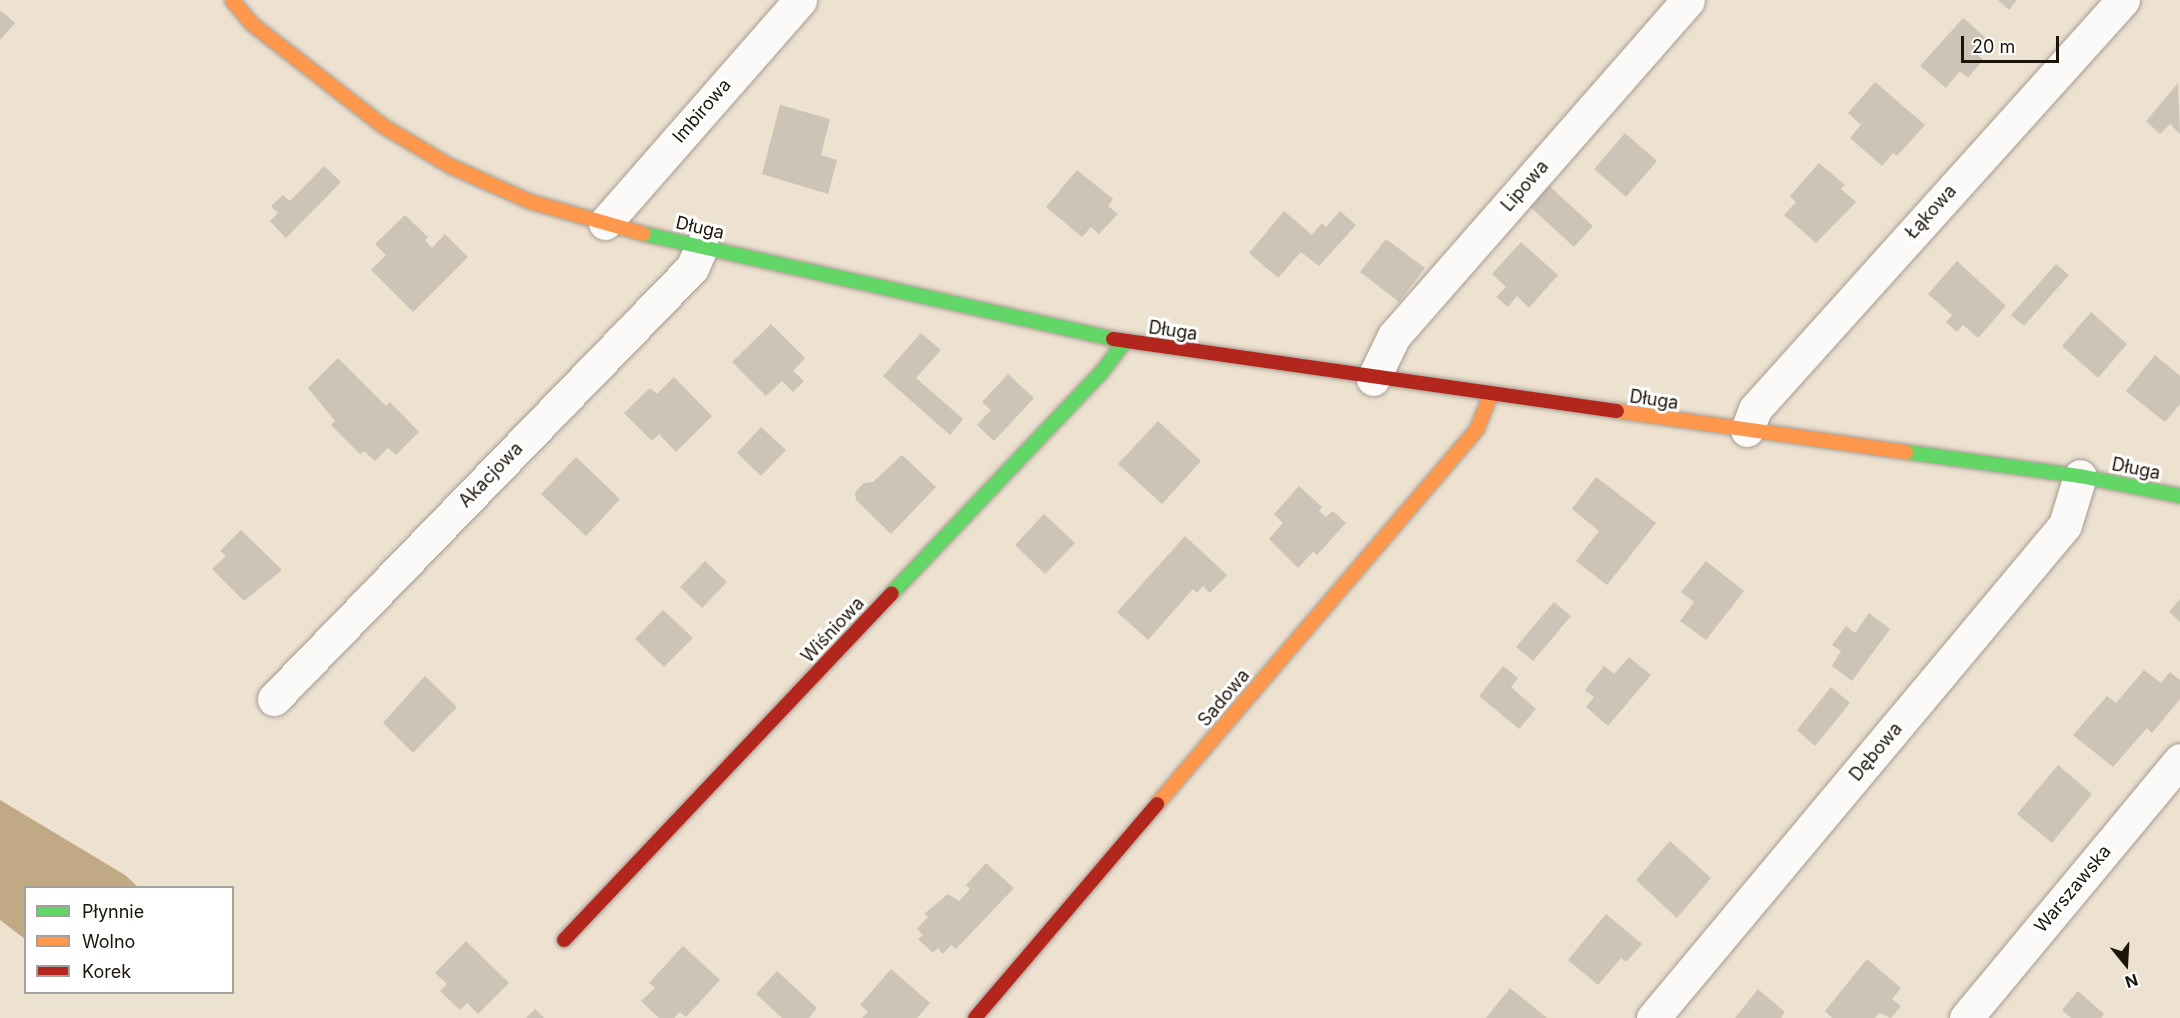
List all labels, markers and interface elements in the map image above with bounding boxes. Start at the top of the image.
scale bar [1964,24,2062,62]
text: 20 m [1972,36,2015,57]
street label: Imbirowa [668,75,736,147]
street label: Lipowa [1497,156,1553,216]
street label: Łąkowa [1901,180,1961,244]
street label: Długa [674,212,726,244]
street label: Długa [1147,317,1199,345]
street label: Długa [1628,386,1680,414]
street label: Akacjowa [455,438,527,512]
street label: Długa [2110,454,2162,484]
street label: Wiśniowa [797,593,869,667]
street label: Sadowa [1194,665,1254,731]
street label: Dębowa [1845,718,1907,786]
street label: Warszawska [2030,841,2116,937]
legend [24,886,234,994]
text: Płynnie [82,901,144,922]
text: Wolno [82,931,135,952]
north arrow [2096,934,2156,994]
text: Korek [82,961,131,982]
text: N [2123,970,2140,993]

